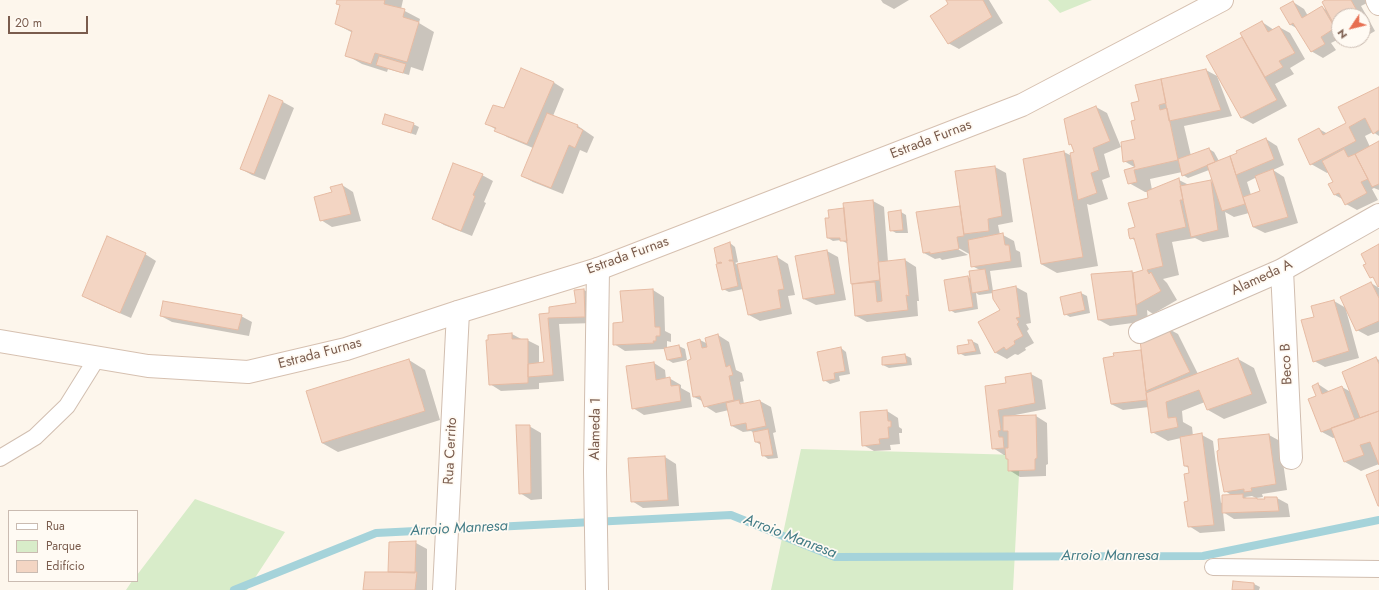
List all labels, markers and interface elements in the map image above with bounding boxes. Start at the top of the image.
scale bar [10,8,90,34]
north arrow [1331,8,1371,48]
text: 20 m [15,14,42,32]
text: N [1333,26,1351,42]
street label: Estrada Furnas [888,117,974,163]
street label: Estrada Furnas [585,233,671,279]
street label: Alameda A [1229,257,1295,299]
street label: Estrada Furnas [276,335,364,373]
street label: Beco B [1278,343,1296,385]
street label: Alameda 1 [587,398,605,460]
street label: Rua Cerrito [441,417,461,485]
legend [8,510,138,582]
water label: Arroio Manresa [741,511,839,563]
text: Rua [46,517,65,535]
water label: Arroio Manresa [410,517,508,541]
text: Parque [46,537,81,555]
water label: Arroio Manresa [1061,547,1159,565]
text: Edifício [46,557,85,575]

